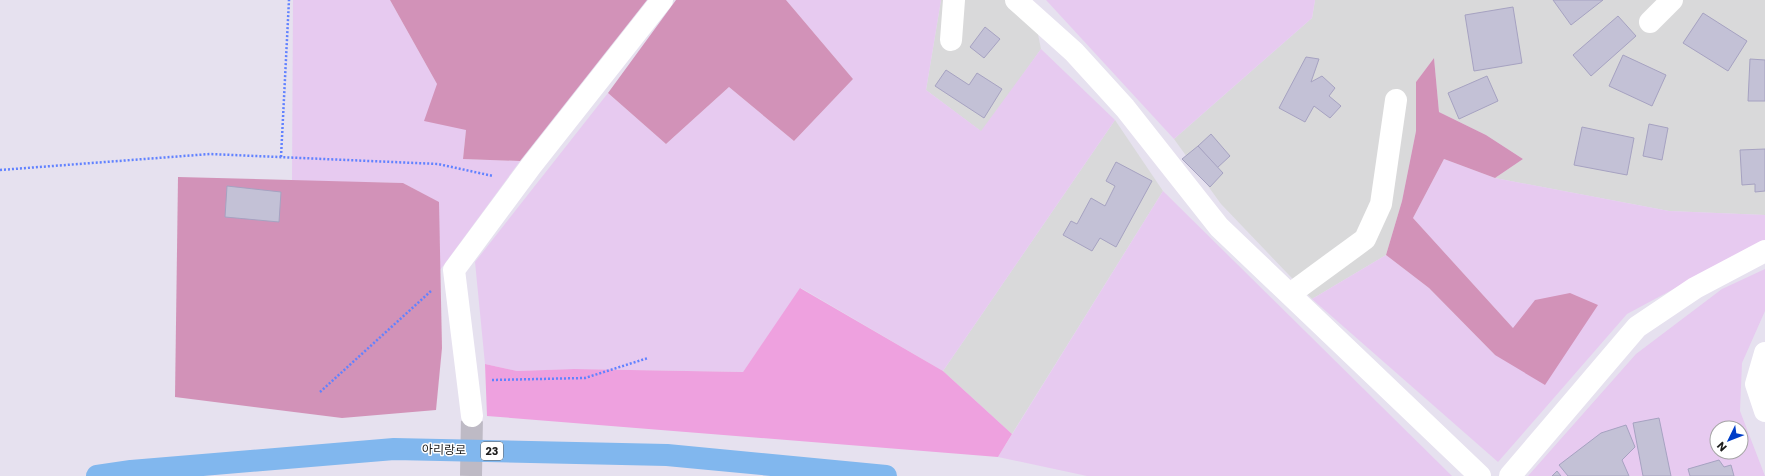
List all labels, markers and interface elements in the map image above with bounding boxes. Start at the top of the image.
north arrow [1709,420,1749,460]
text: N [1713,438,1730,455]
street label: 아리랑로 [422,441,466,458]
road number: 23 [481,442,503,460]

